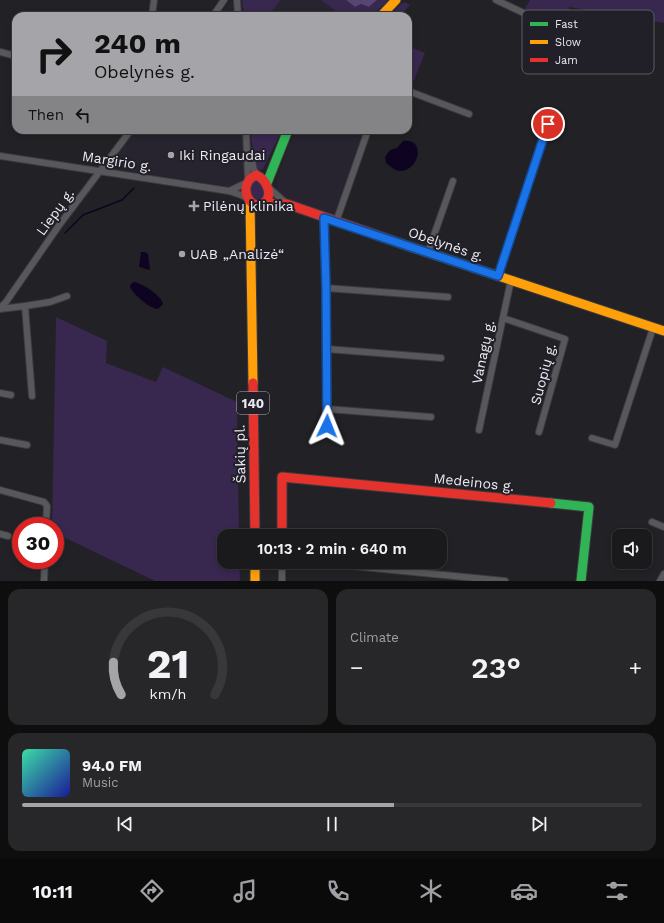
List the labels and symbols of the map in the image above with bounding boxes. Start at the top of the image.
legend [522,10,654,74]
text: Fast [555,18,578,31]
text: Slow [555,36,581,49]
text: Jam [555,54,578,67]
pin [531,107,565,141]
place label: Iki Ringaudai [179,147,266,163]
street label: Margirio g. [81,148,153,174]
marker: Iki Ringaudai [166,150,176,160]
street label: Liepų g. [33,186,77,238]
place label: Pilėnų klinika [203,198,294,214]
marker: Pilėnų klinika [188,200,200,212]
street label: Obelynės g. [406,224,486,264]
place label: UAB „Analizė“ [190,246,284,262]
marker: UAB „Analizė“ [177,249,187,259]
street label: Vanagų g. [468,319,498,385]
street label: Suopių g. [527,341,559,407]
road number: 140 [237,392,269,414]
position arrow [306,405,348,447]
street label: Šakių pl. [231,425,249,483]
street label: Medeinos g. [433,470,515,494]
speed limit sign: 30 [12,517,64,569]

